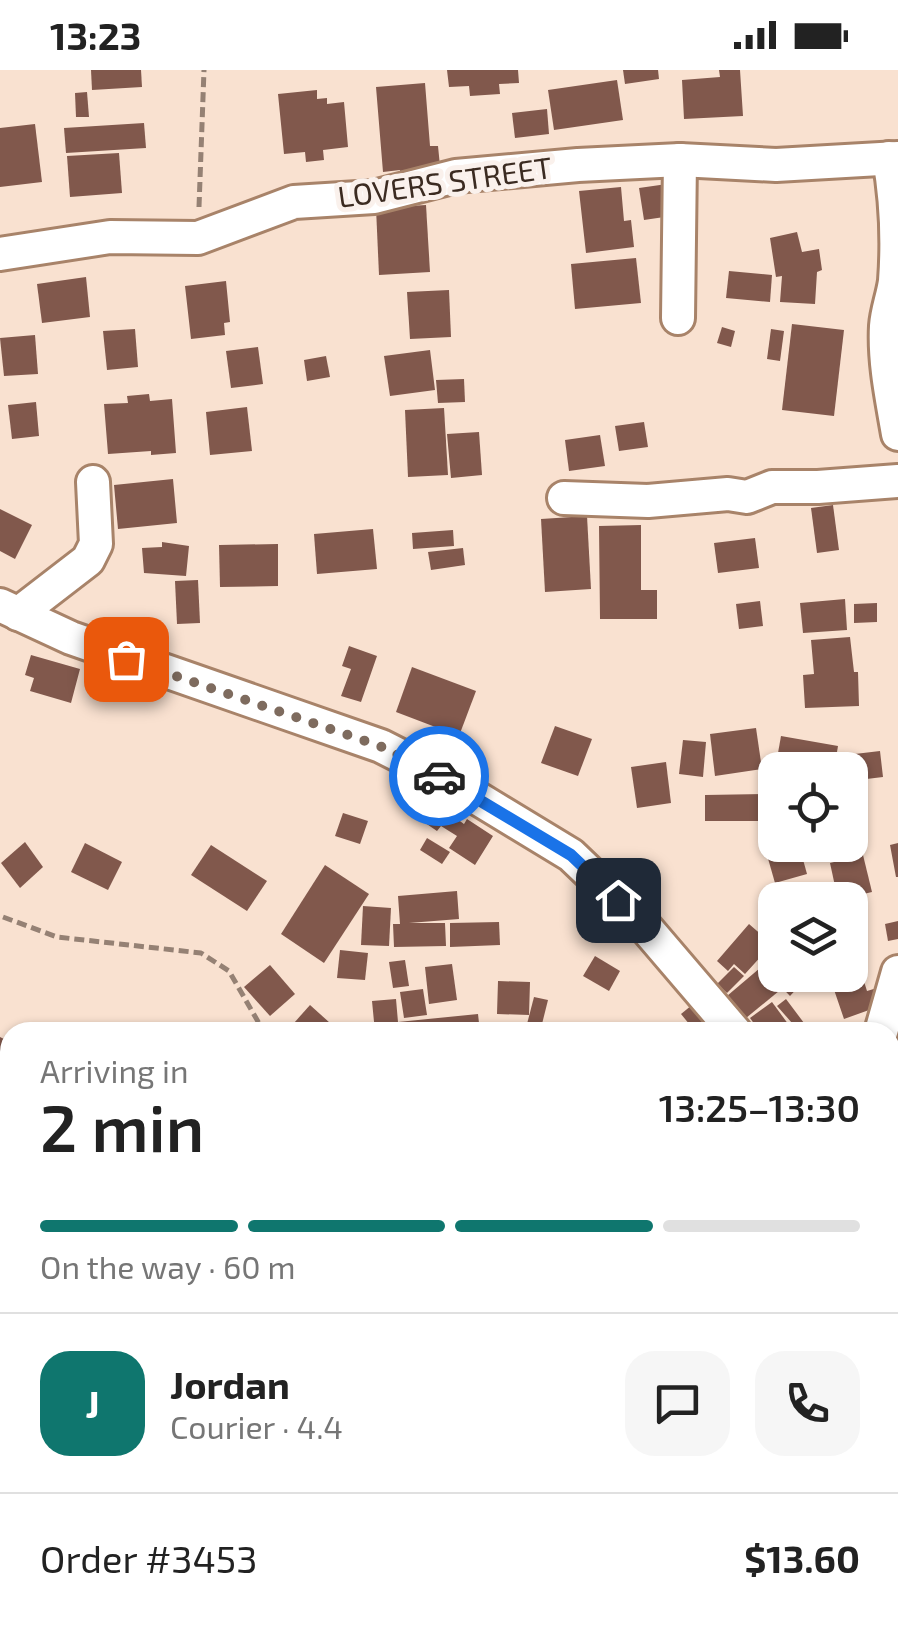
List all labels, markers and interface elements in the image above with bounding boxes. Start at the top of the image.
text: 13:23 [50,12,141,58]
street label: LOVERS STREET [335,148,554,214]
pin [84,617,169,702]
icon: bag [99,632,154,687]
courier [389,726,489,826]
icon: car [412,749,467,804]
map controls [758,752,868,992]
button: locate [758,752,868,862]
pin [576,858,661,943]
icon: home [591,873,646,928]
button: layers [758,882,868,992]
text: Arriving in [40,1051,189,1089]
text: 13:25–13:30 [659,1084,860,1130]
text: 2 min [40,1087,204,1165]
text: On the way · 60 m [40,1247,296,1285]
button: chat [625,1351,730,1456]
button: phone [755,1351,860,1456]
text: Jordan [170,1361,290,1407]
text: J [85,1380,100,1426]
text: Courier · 4.4 [170,1407,343,1445]
text: Order #3453 [40,1535,257,1581]
text: $13.60 [744,1535,860,1581]

